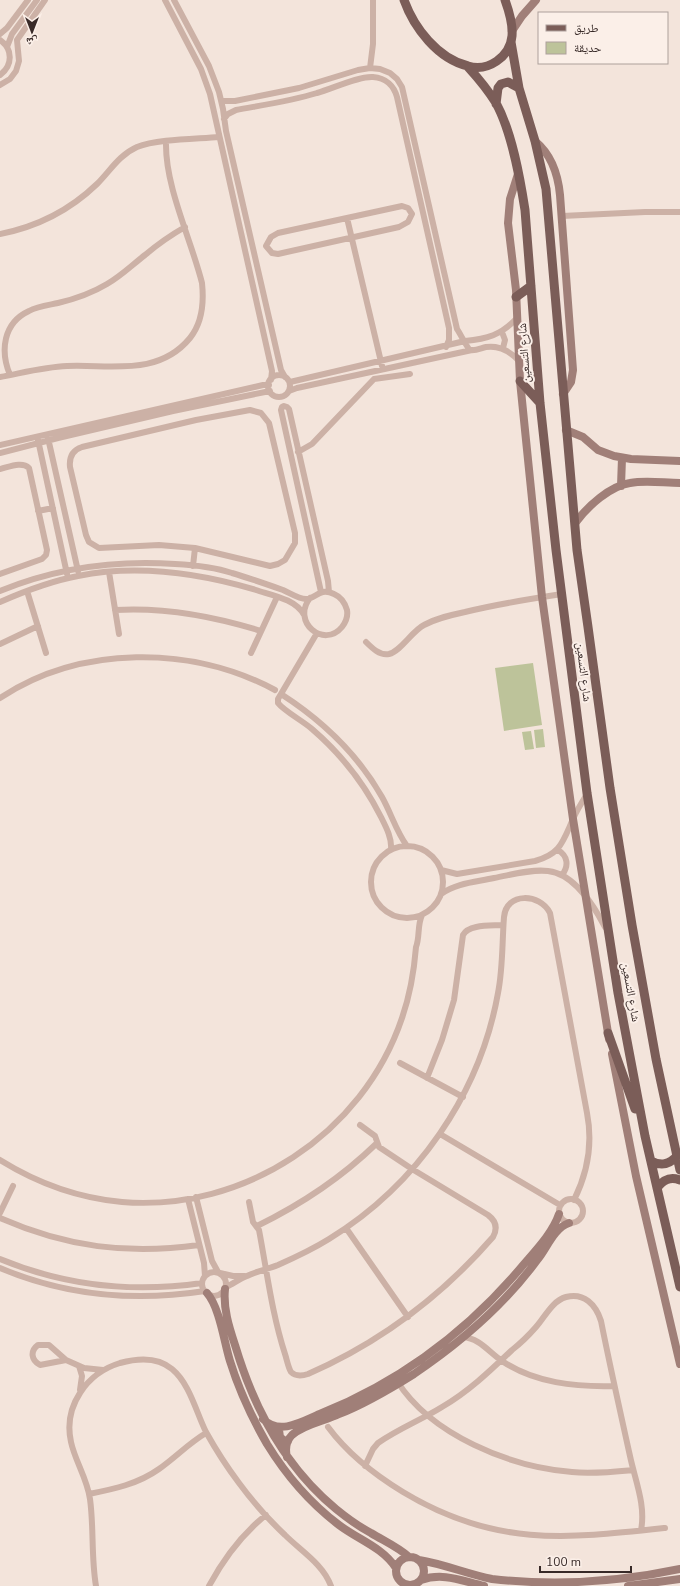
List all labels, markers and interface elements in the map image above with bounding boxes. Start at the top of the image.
north arrow [12,12,52,52]
legend [538,12,668,64]
text: طريق [574,20,599,36]
text: ش [26,34,38,49]
text: حديقة [574,40,602,56]
street label: شارع التسعين [514,322,534,383]
street label: شارع التسعين [572,641,596,703]
street label: شارع التسعين [618,961,644,1023]
scale bar [540,1548,631,1574]
text: 100 m [546,1554,581,1570]

